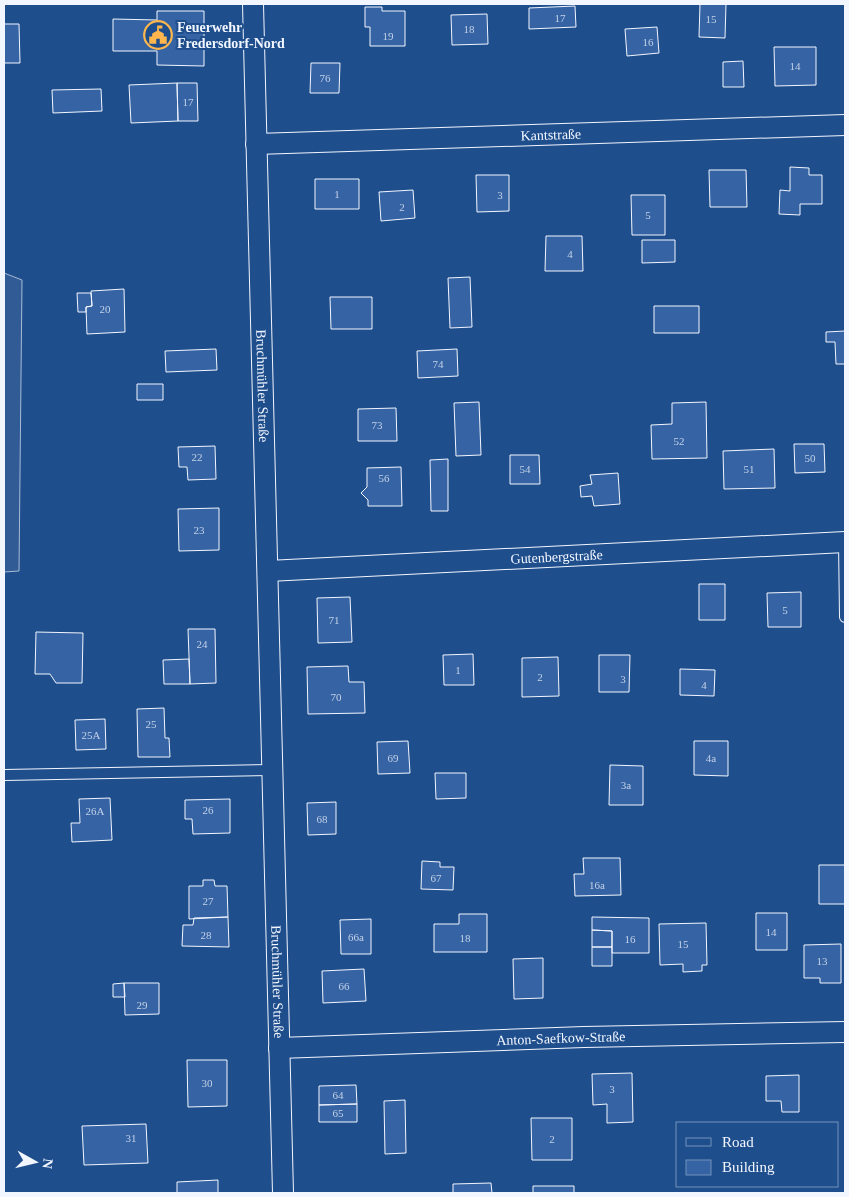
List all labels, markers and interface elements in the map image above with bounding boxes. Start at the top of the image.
house number: 17 [555,12,566,24]
house number: 15 [706,13,717,25]
public building icon: Feuerwehr Fredersdorf-Nord [143,20,173,50]
place label: Feuerwehr Fredersdorf-Nord [177,20,285,51]
house number: 18 [464,23,475,35]
house number: 19 [383,30,394,42]
house number: 16 [643,36,654,48]
house number: 14 [790,60,801,72]
house number: 76 [320,72,331,84]
house number: 17 [183,96,194,108]
street label: Kantstraße [520,126,581,143]
house number: 1 [334,188,340,200]
house number: 3 [497,189,503,201]
house number: 2 [399,201,405,213]
house number: 5 [645,209,651,221]
house number: 4 [567,248,573,260]
house number: 20 [100,303,111,315]
street label: Bruchmühler Straße [254,329,272,443]
house number: 74 [433,358,444,370]
house number: 73 [372,419,383,431]
house number: 52 [674,435,685,447]
house number: 22 [192,451,203,463]
house number: 50 [805,452,816,464]
house number: 54 [520,463,531,475]
house number: 51 [744,463,755,475]
house number: 56 [379,472,390,484]
house number: 23 [194,524,205,536]
street label: Gutenbergstraße [510,547,603,566]
house number: 5 [782,604,788,616]
house number: 71 [329,614,340,626]
house number: 24 [197,638,208,650]
house number: 1 [455,664,461,676]
house number: 2 [537,671,543,683]
house number: 3 [620,673,626,685]
house number: 4 [701,679,707,691]
house number: 70 [331,691,342,703]
house number: 25 [146,718,157,730]
house number: 25A [82,729,101,741]
house number: 69 [388,752,399,764]
house number: 4a [706,752,716,764]
house number: 3a [621,779,631,791]
house number: 26 [203,804,214,816]
house number: 26A [86,805,105,817]
house number: 68 [317,813,328,825]
house number: 67 [431,872,442,884]
house number: 16a [589,879,605,891]
house number: 27 [203,895,214,907]
street label: Bruchmühler Straße [269,925,287,1038]
house number: 14 [766,926,777,938]
house number: 28 [201,929,212,941]
house number: 66a [348,931,364,943]
house number: 18 [460,932,471,944]
house number: 16 [625,933,636,945]
house number: 15 [678,938,689,950]
house number: 13 [817,955,828,967]
house number: 66 [339,980,350,992]
house number: 29 [137,999,148,1011]
street label: Anton-Saefkow-Straße [496,1029,626,1048]
house number: 30 [202,1077,213,1089]
house number: 3 [609,1083,615,1095]
house number: 64 [333,1089,344,1101]
house number: 65 [333,1107,344,1119]
legend [676,1122,839,1187]
house number: 31 [126,1132,137,1144]
house number: 2 [549,1133,555,1145]
text: Road [722,1134,754,1150]
north arrow [10,1137,60,1187]
text: N [39,1158,56,1170]
text: Building [722,1159,775,1175]

